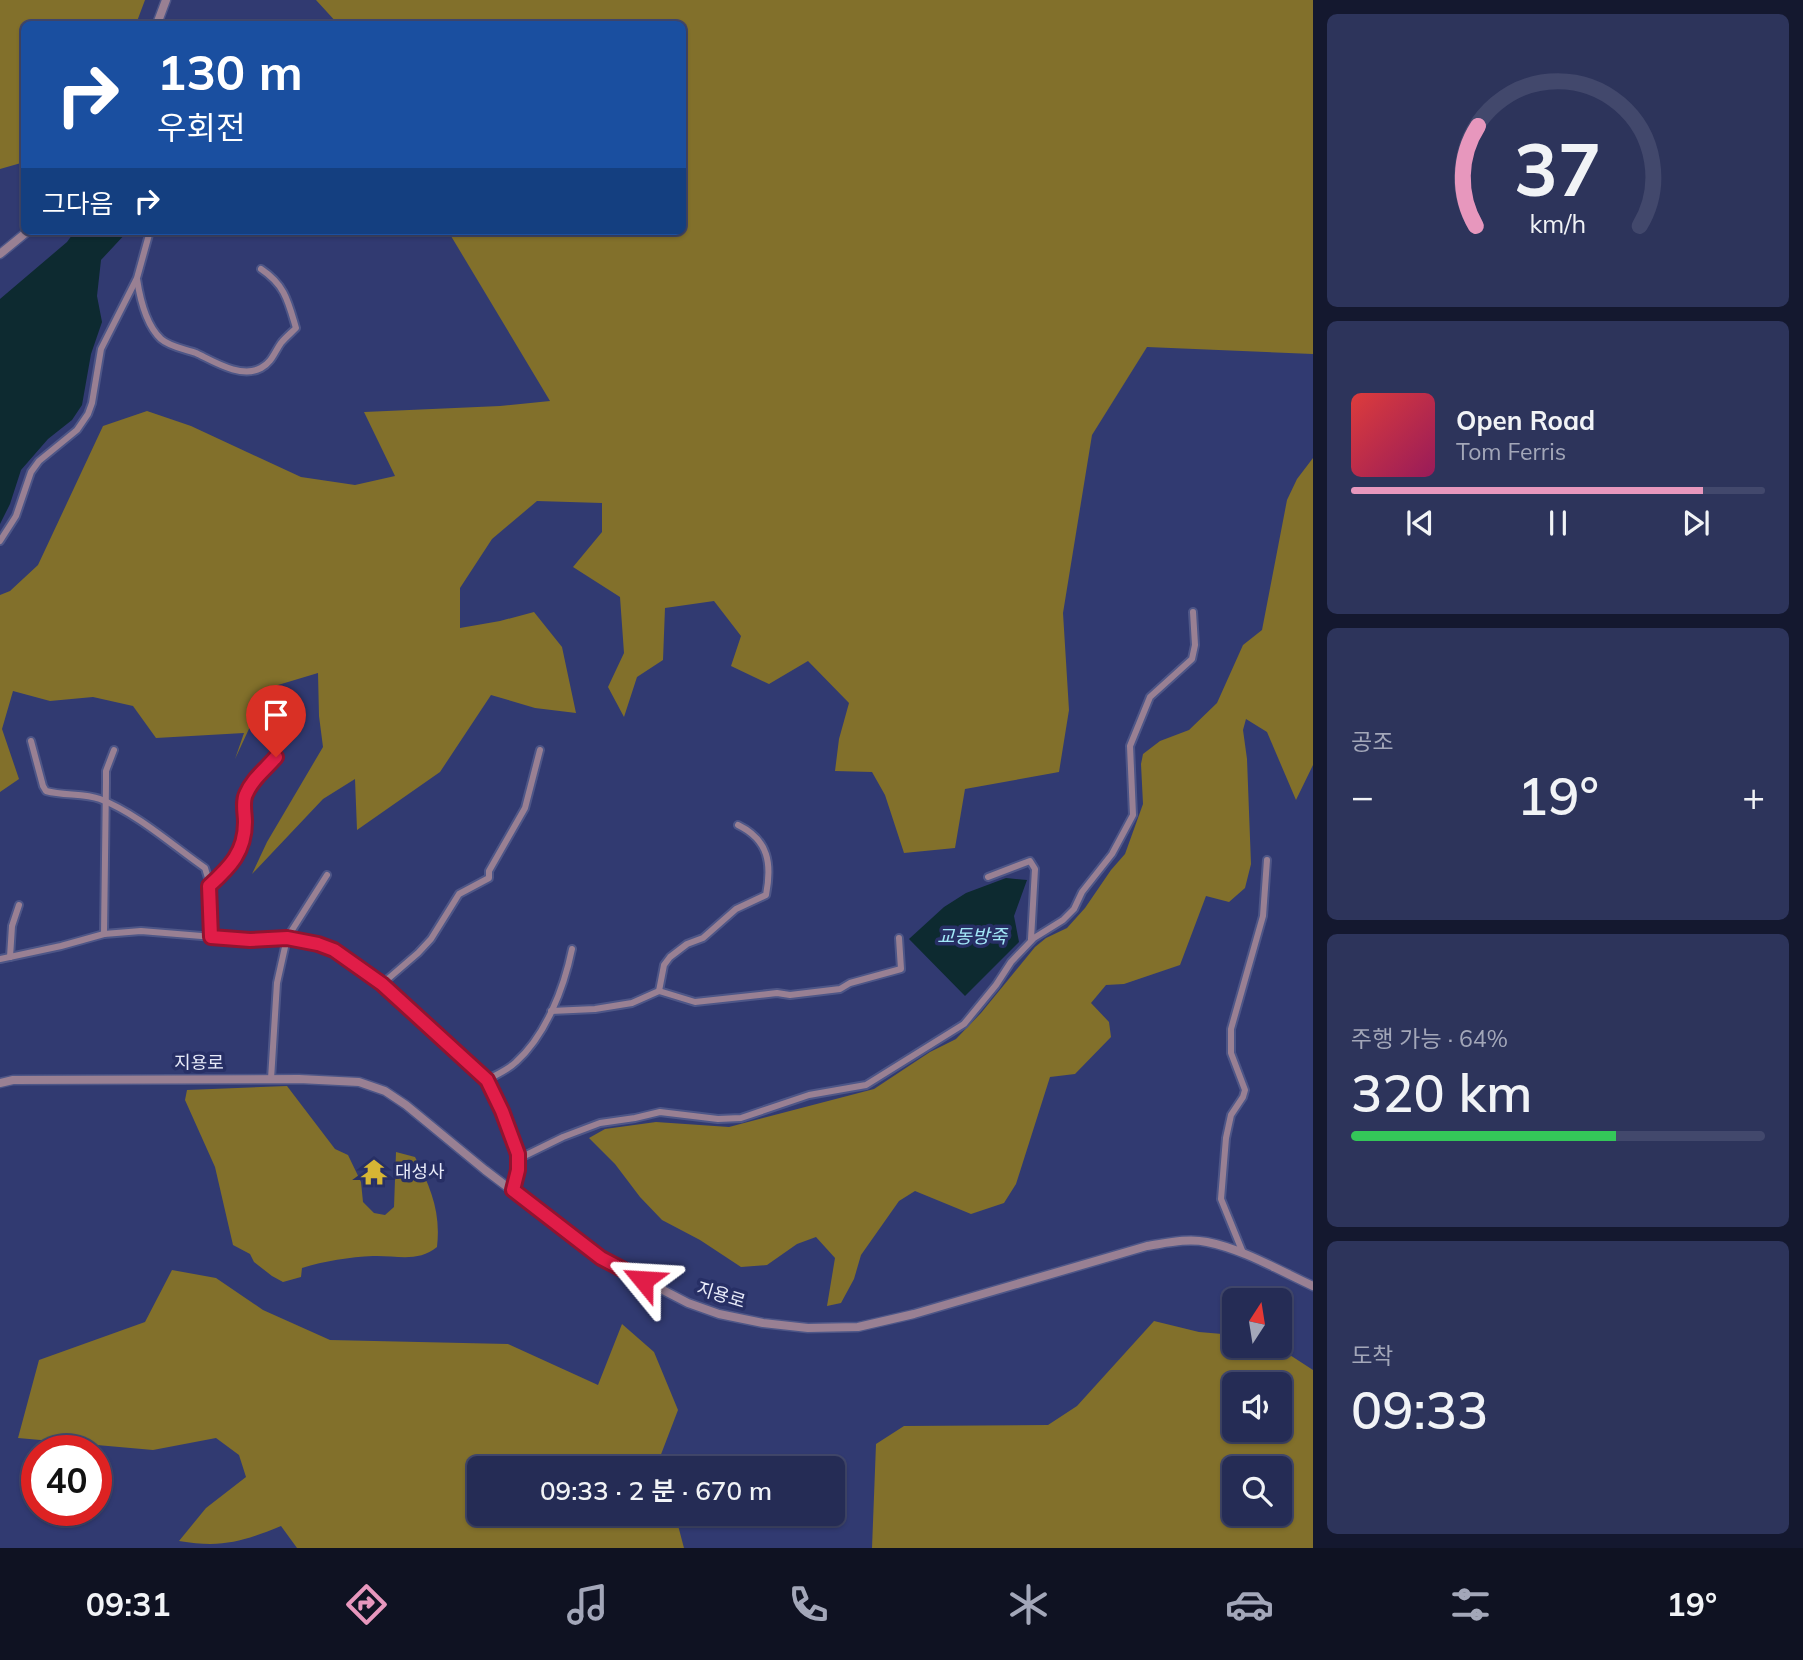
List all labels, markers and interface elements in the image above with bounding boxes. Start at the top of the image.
text: 130 m [157,41,303,102]
icon: right [42,49,133,140]
text: 우회전 [157,107,245,147]
text: 37 [1514,124,1602,215]
icon: right [128,182,166,220]
text: 그다음 [42,187,114,220]
text: km/h [1530,208,1586,239]
text: Open Road [1456,404,1595,437]
text: Tom Ferris [1456,437,1566,466]
icon: previous [1401,504,1439,542]
icon: pause [1539,504,1577,542]
icon: next [1677,504,1715,542]
pin [246,685,306,757]
icon: arrive [257,696,295,734]
text: 공조 [1351,727,1393,756]
text: 19° [1517,763,1599,828]
text: − [1351,772,1374,820]
text: + [1742,772,1765,820]
water label: 교동방죽 [937,924,1008,948]
text: 주행 가능 · 64% [1351,1024,1508,1053]
street label: 지용로 [174,1051,224,1074]
text: 320 km [1351,1060,1532,1125]
temple icon: 대성사 [359,1157,389,1187]
place label: 대성사 [395,1160,445,1183]
position arrow [606,1243,680,1317]
street label: 지용로 [694,1276,748,1313]
north arrow [1222,1288,1292,1358]
map controls [1222,1288,1292,1526]
text: 도착 [1351,1341,1393,1370]
button: sound [1222,1372,1292,1442]
text: 09:33 [1351,1377,1488,1442]
speed limit sign: 40 [21,1435,112,1526]
button: search [1222,1456,1292,1526]
text: 09:33 · 2 분 · 670 m [540,1474,772,1507]
icon: directions [342,1580,391,1629]
icon: music [563,1580,612,1629]
icon: phone [784,1580,833,1629]
icon: climate [1004,1580,1053,1629]
icon: car [1225,1580,1274,1629]
icon: filters [1446,1580,1495,1629]
text: 09:31 [86,1584,171,1624]
text: 19° [1667,1584,1717,1624]

